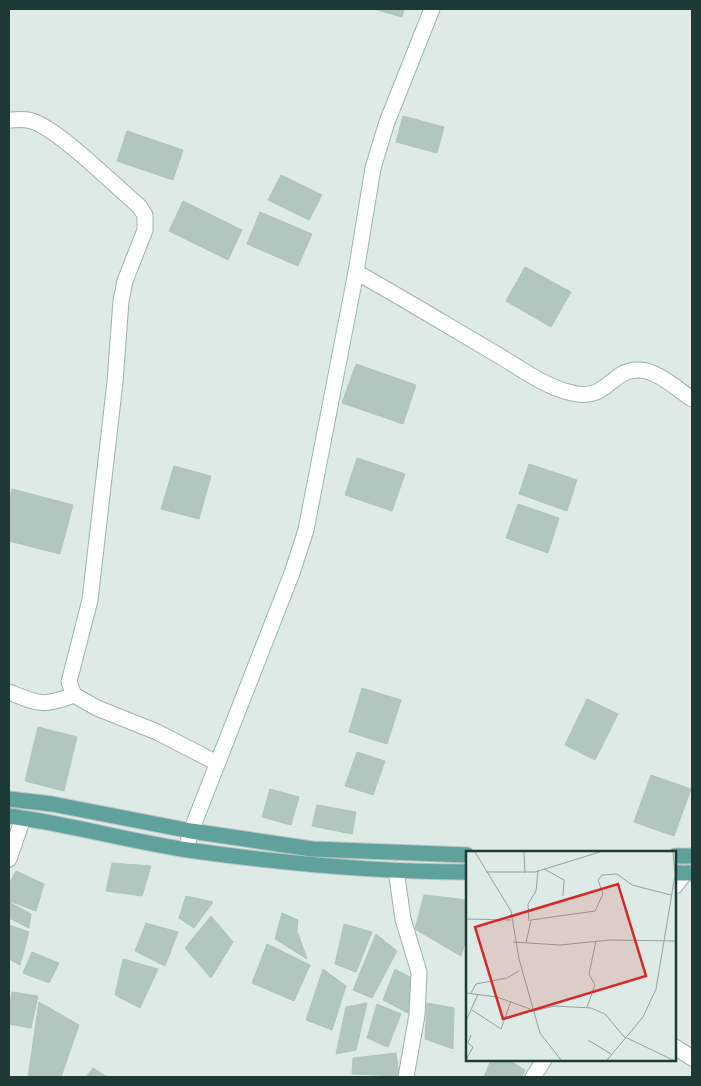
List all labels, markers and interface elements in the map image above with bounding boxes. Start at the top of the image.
inset map [466,851,676,1061]

